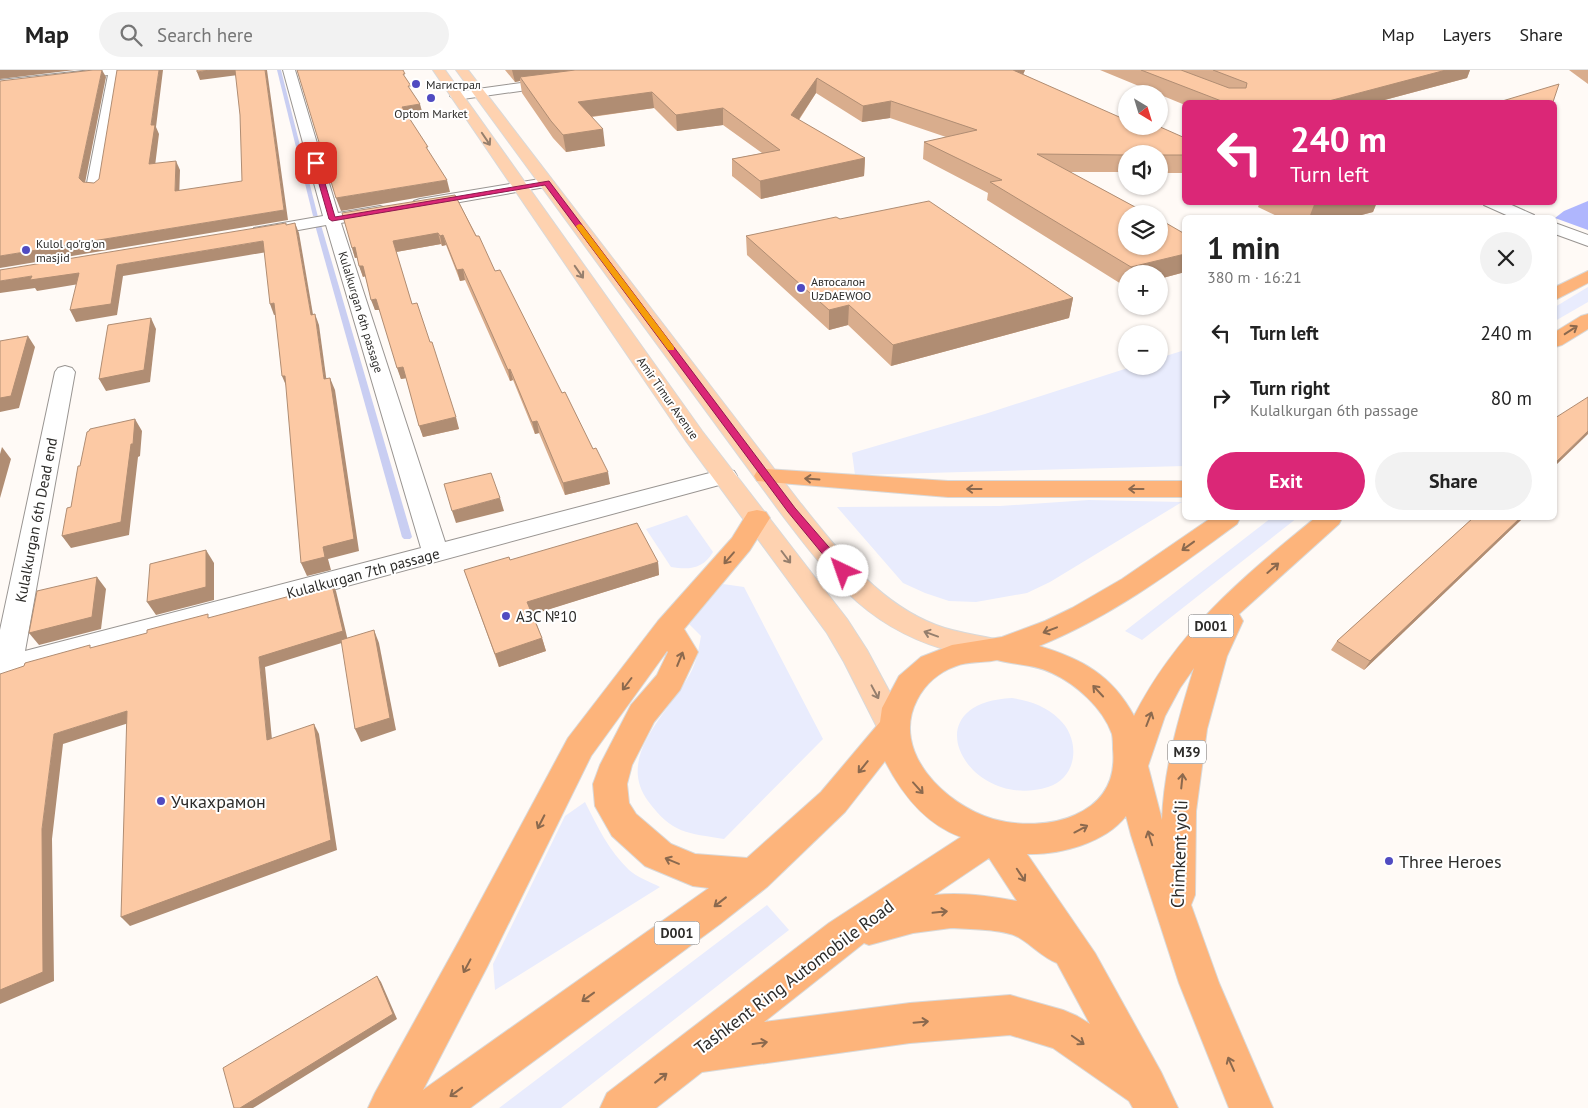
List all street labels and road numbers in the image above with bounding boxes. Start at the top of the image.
street label: Kulalkurgan 6th passage [335,249,387,375]
street label: Amir Timur Avenue [634,354,702,442]
street label: Kulalkurgan 6th Dead end [11,436,61,604]
street label: Kulalkurgan 7th passage [284,543,442,603]
road number: D001 [1188,614,1234,638]
road number: M39 [1168,740,1206,764]
street label: Chimkent yo‘li [1166,800,1192,908]
street label: Tashkent Ring Automobile Road [690,894,898,1060]
road number: D001 [654,921,700,944]

